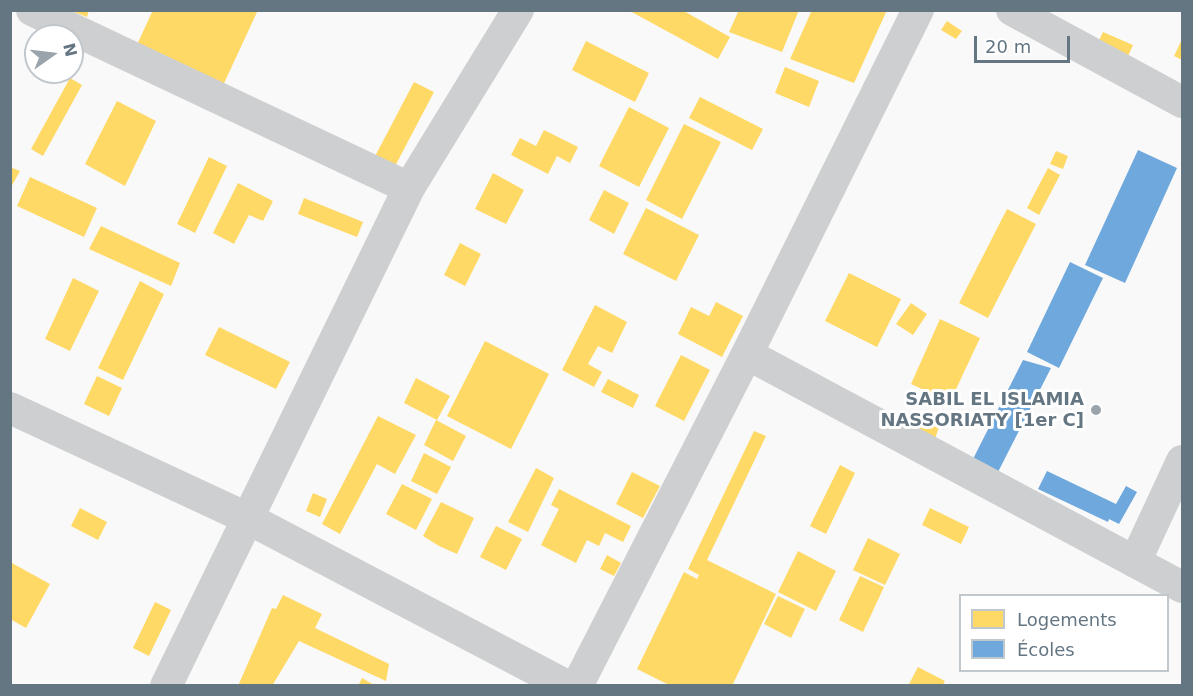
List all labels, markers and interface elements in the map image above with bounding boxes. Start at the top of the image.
north arrow [24,24,84,84]
scale bar [977,24,1073,62]
text: 20 m [985,36,1031,57]
text: N [59,41,81,59]
place label: SABIL EL ISLAMIA NASSORIATY [1er C] [880,389,1084,432]
marker: SABIL EL ISLAMIA NASSORIATY [1er C] [1089,403,1103,417]
legend [959,594,1169,672]
text: Logements [1017,609,1117,630]
text: Écoles [1017,639,1075,660]

